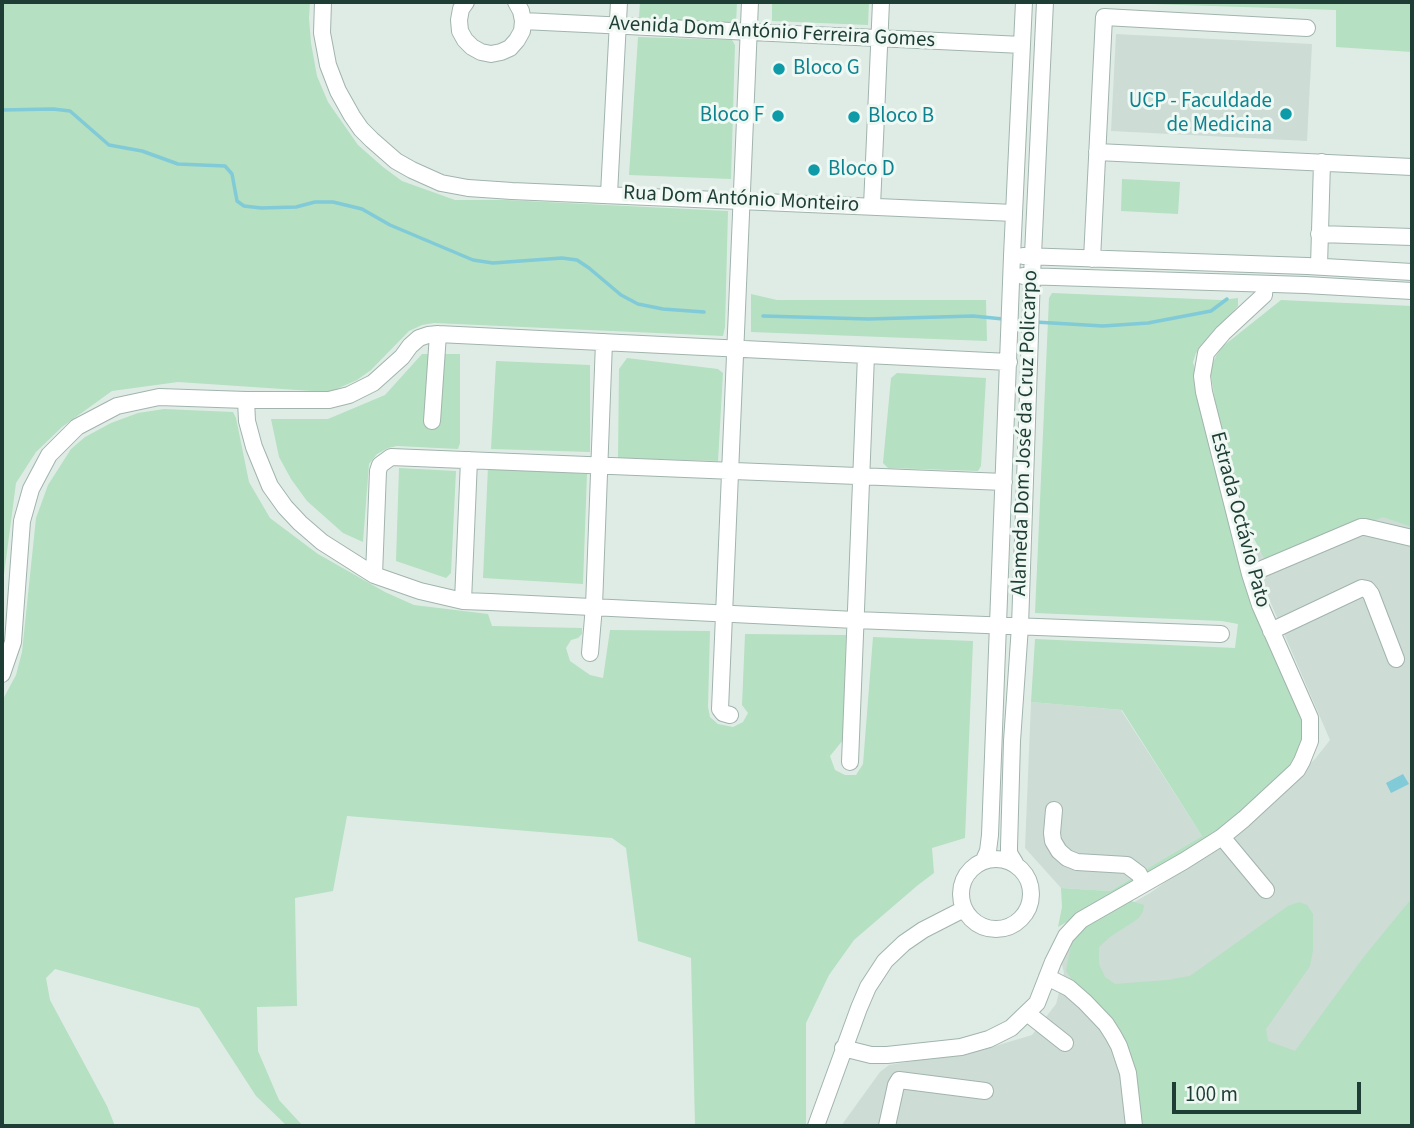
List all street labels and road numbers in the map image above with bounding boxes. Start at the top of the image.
street label: Avenida Dom António Ferreira Gomes [608,12,936,54]
street label: Rua Dom António Monteiro [622,181,860,219]
street label: Alameda Dom José da Cruz Policarpo [1008,270,1044,596]
street label: Estrada Octávio Pato [1203,429,1275,611]

